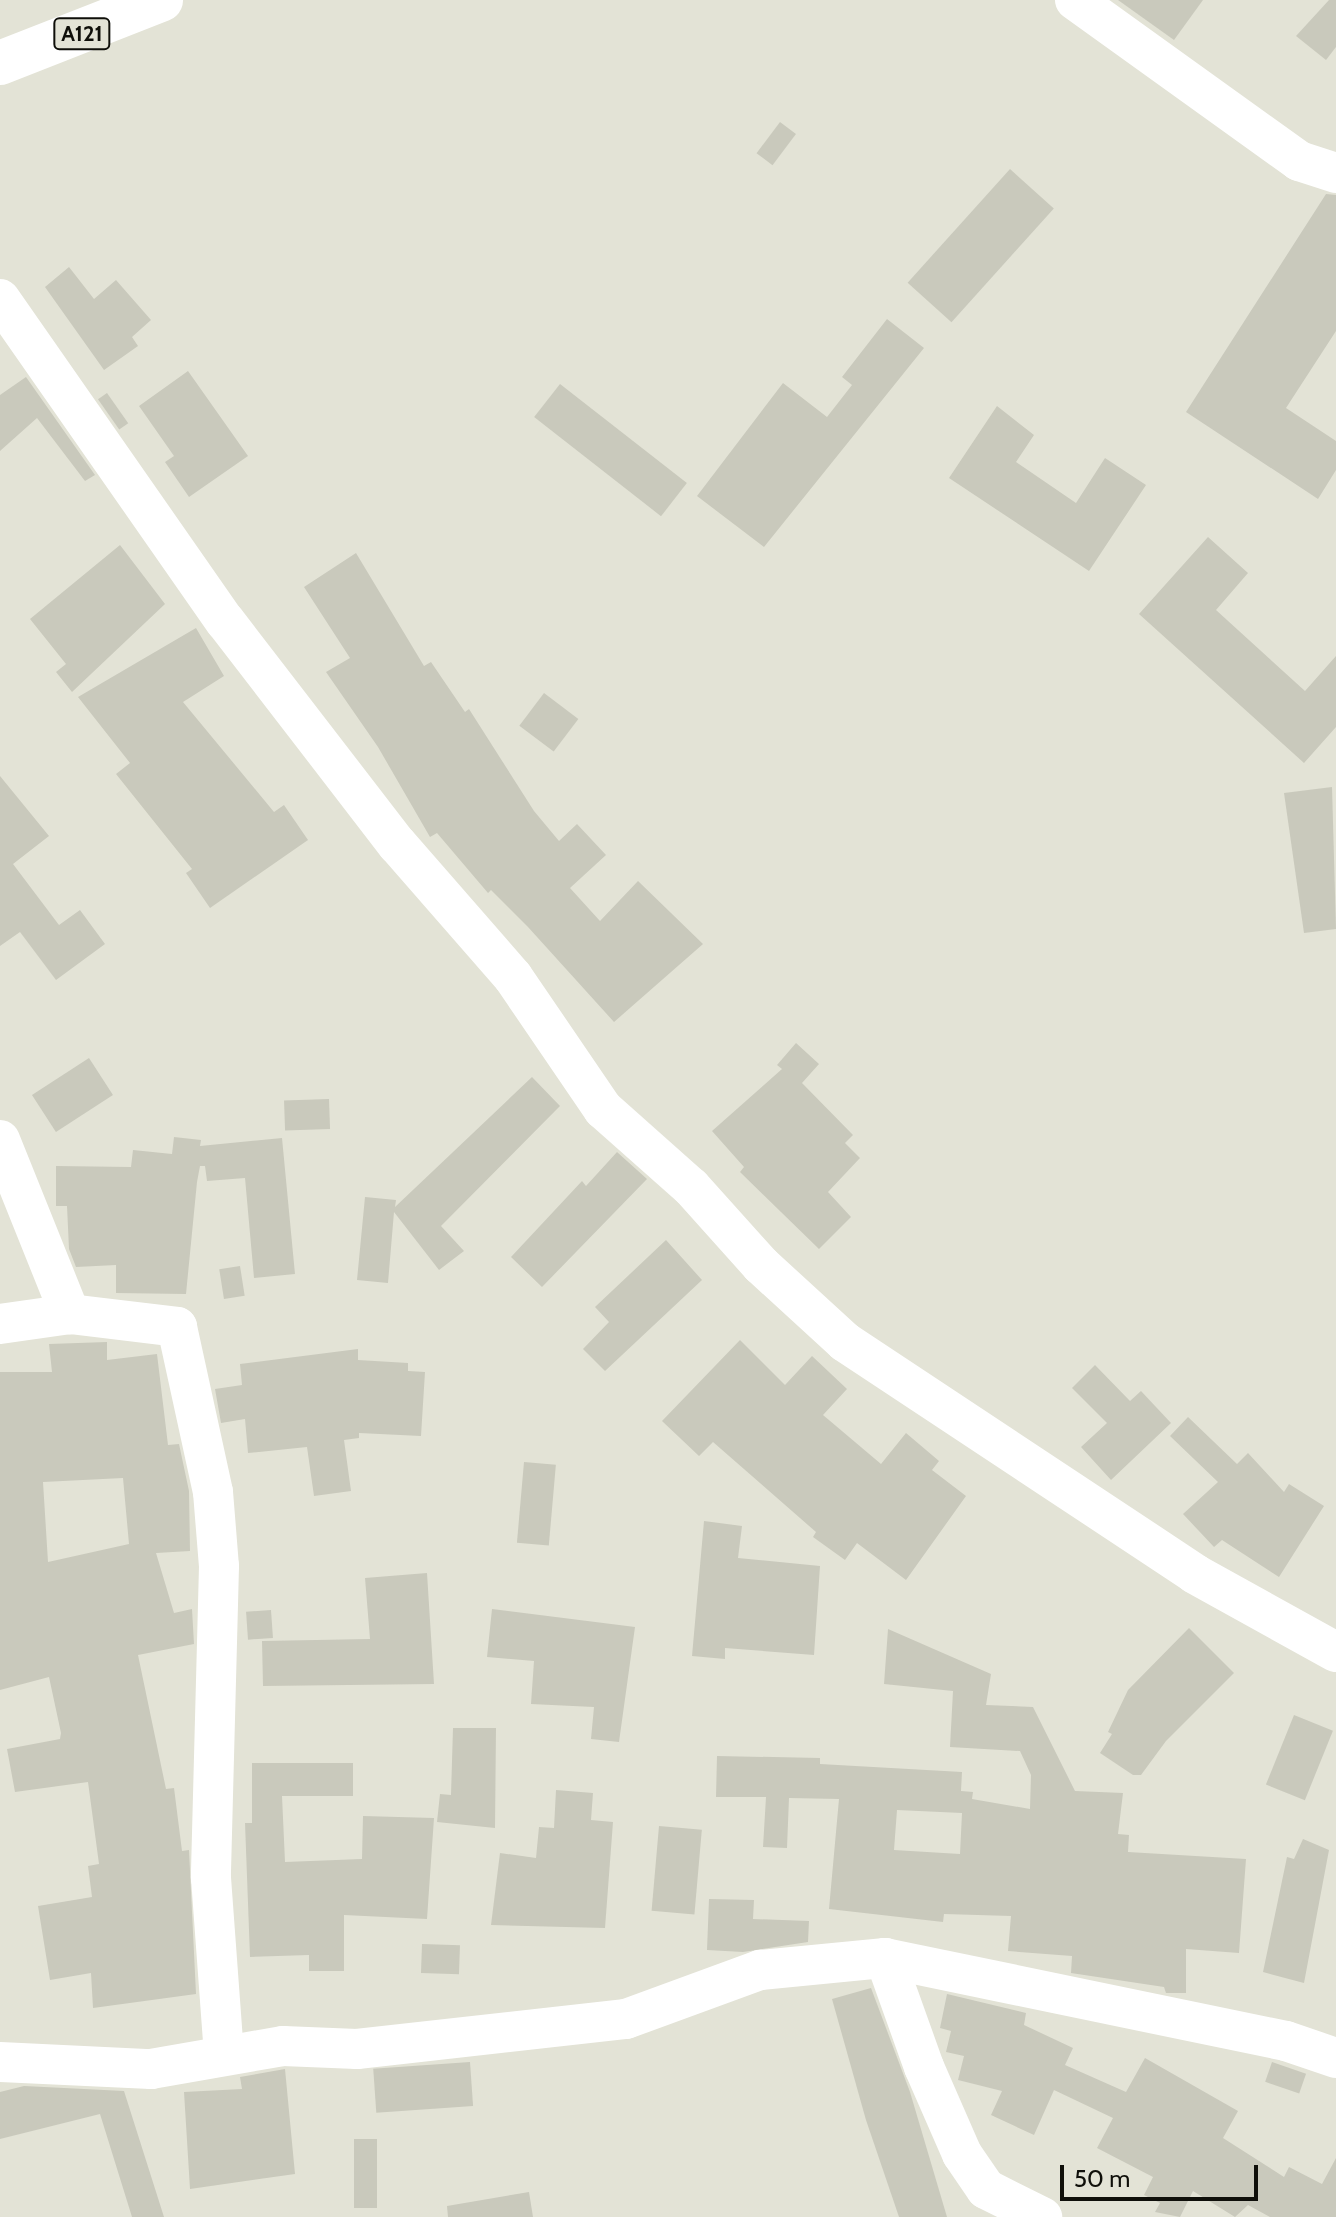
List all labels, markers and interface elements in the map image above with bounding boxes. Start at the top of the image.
road number: A121 [52,16,112,52]
scale bar [1064,2149,1262,2199]
text: 50 m [1074,2164,1130,2193]

